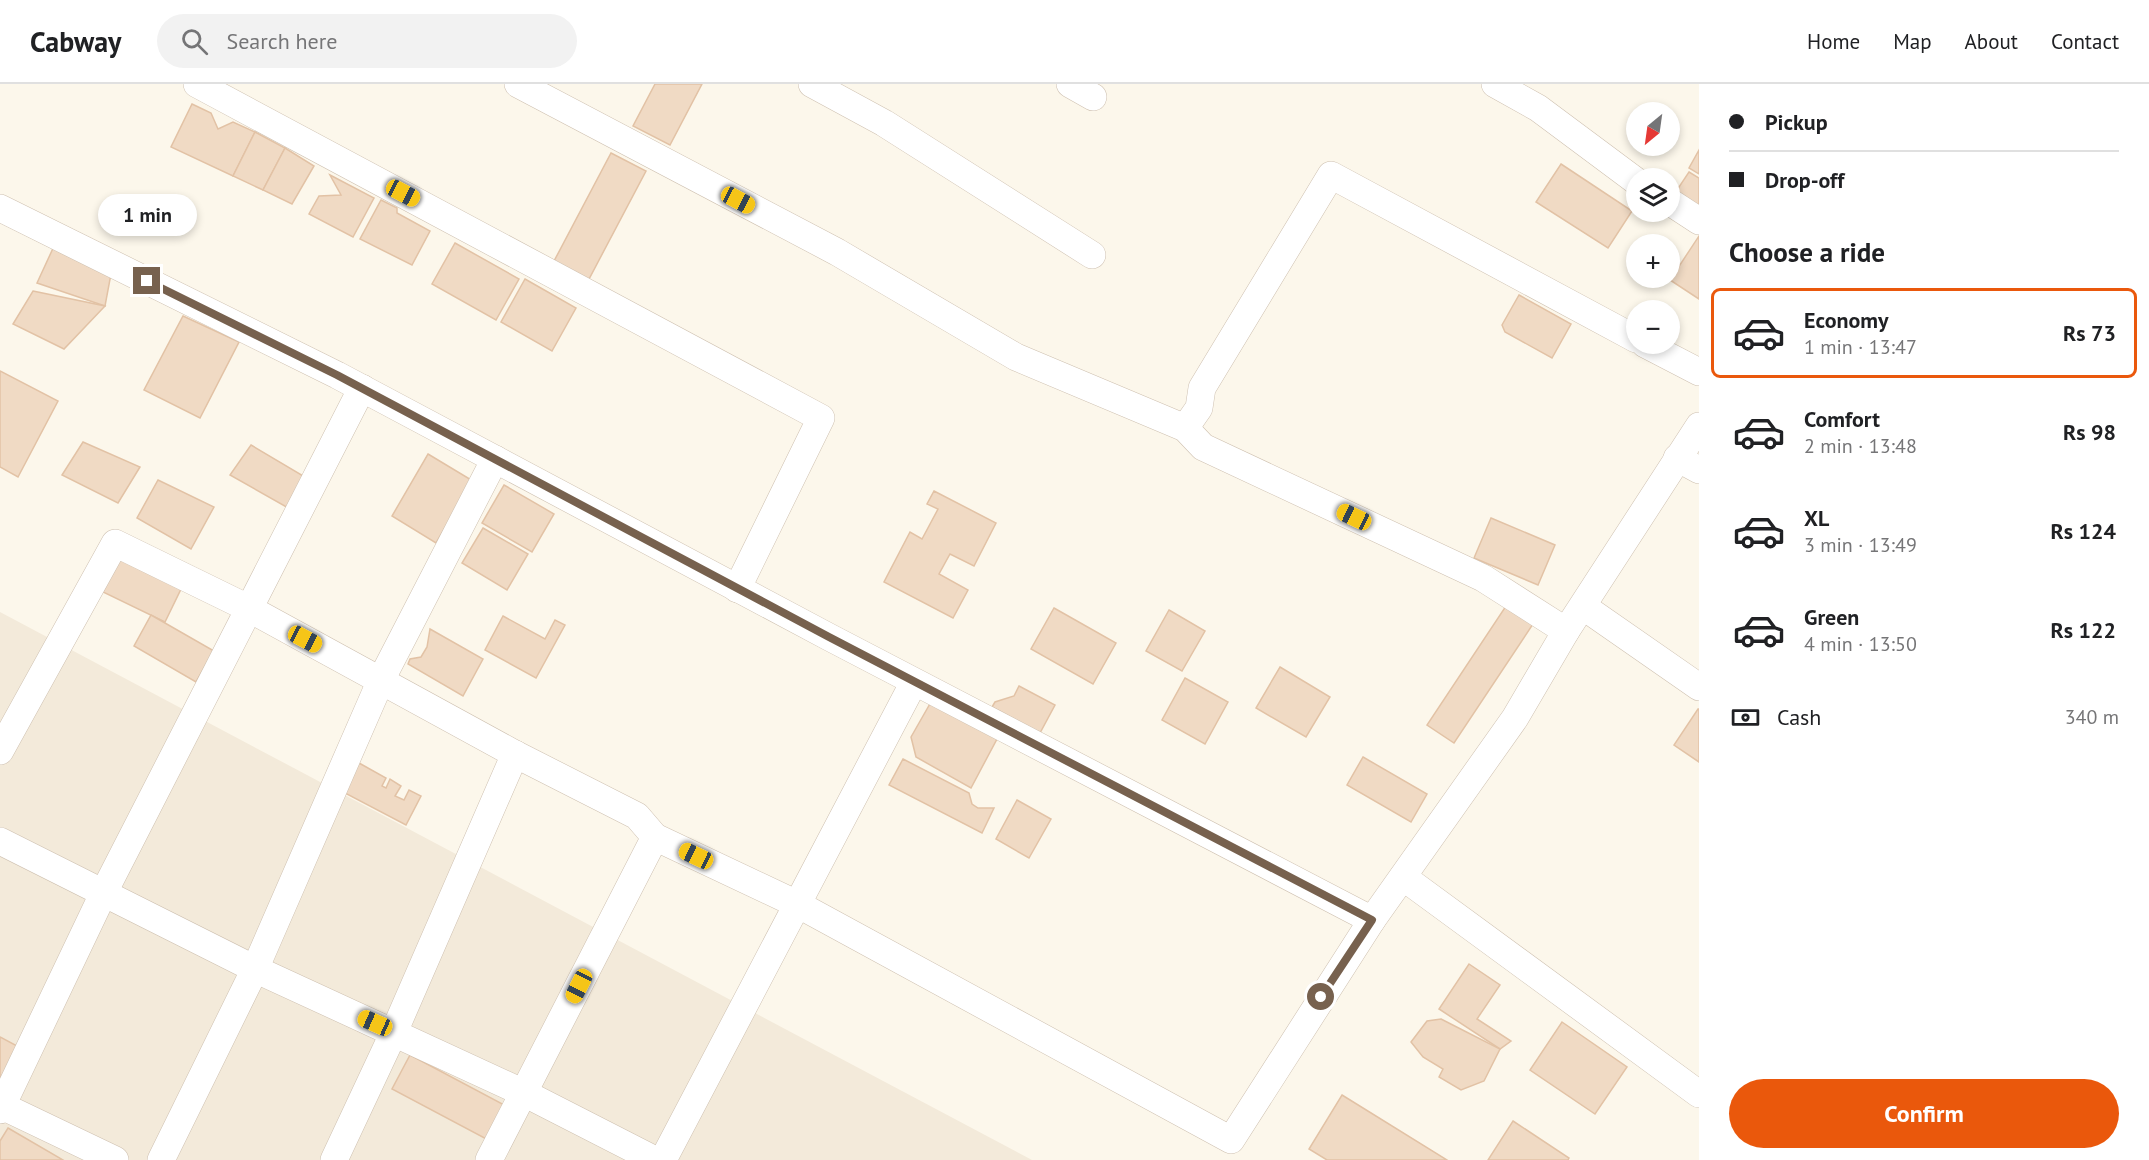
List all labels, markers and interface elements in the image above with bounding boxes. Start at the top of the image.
search box [157,14,577,68]
text: Cabway [30,23,121,60]
icon: search [178,25,211,58]
text: Search here [226,27,337,55]
text: Home [1807,28,1860,55]
text: Map [1893,28,1932,55]
text: About [1965,28,2018,55]
text: Contact [2051,28,2119,55]
north arrow [1626,102,1680,156]
map controls [1626,102,1680,354]
text: Pickup [1765,108,1828,136]
text: Drop-off [1765,166,1844,194]
button: layers [1626,168,1680,222]
car [383,177,423,209]
car [718,184,758,216]
callout: 1 min [98,194,196,236]
text: 1 min [123,202,172,228]
button: + [1626,234,1680,288]
text: Choose a ride [1729,235,1885,269]
route end [133,267,160,294]
button: − [1626,300,1680,354]
icon: car [1732,306,1786,360]
text: Economy [1804,306,1888,334]
text: Rs 73 [2063,319,2116,347]
text: 1 min · 13:47 [1804,334,1917,360]
icon: car [1732,405,1786,459]
text: Comfort [1804,405,1880,433]
text: Rs 98 [2063,418,2116,446]
text: 2 min · 13:48 [1804,433,1917,459]
car [1334,501,1374,533]
icon: car [1732,504,1786,558]
text: XL [1804,504,1829,532]
text: Rs 124 [2050,517,2116,545]
text: 3 min · 13:49 [1804,532,1917,558]
icon: car [1732,603,1786,657]
text: Green [1804,603,1859,631]
text: Rs 122 [2050,616,2116,644]
car [285,623,325,655]
text: 4 min · 13:50 [1804,631,1917,657]
icon: cash [1729,701,1762,734]
text: Cash [1777,703,1821,731]
text: 340 m [2065,704,2119,730]
car [676,840,716,872]
car [563,966,595,1006]
route start [1307,983,1334,1010]
car [355,1007,395,1039]
button: Confirm [1729,1079,2119,1148]

